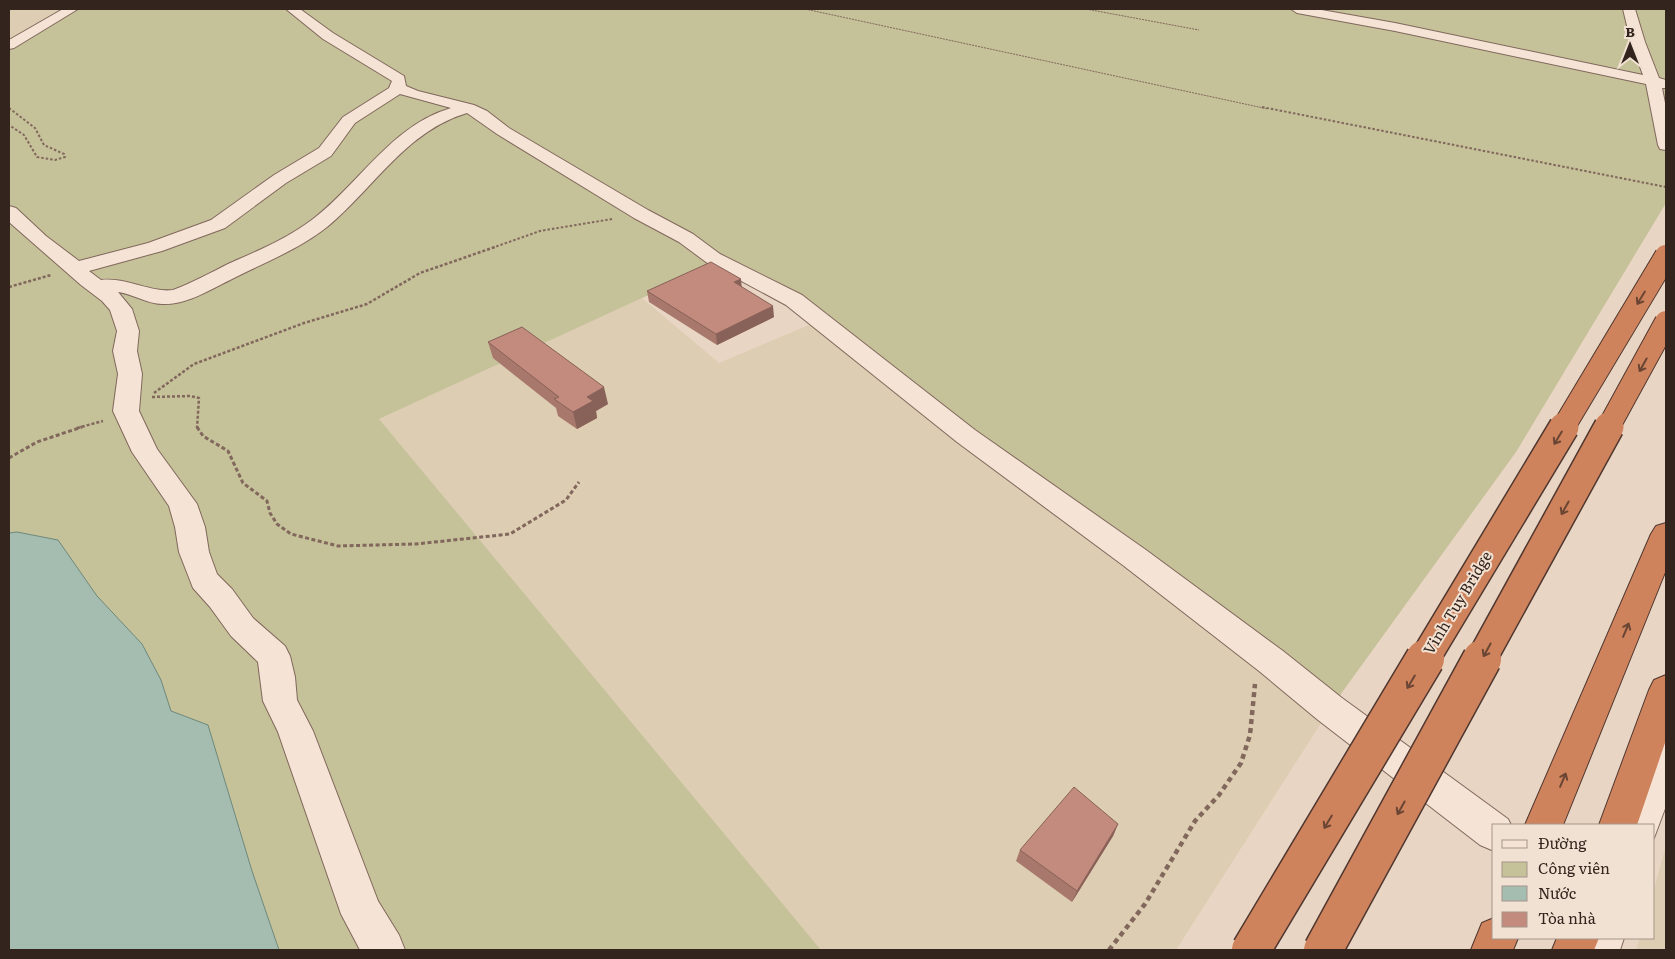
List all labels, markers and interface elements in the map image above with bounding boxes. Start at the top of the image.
north arrow [1605,20,1655,70]
text: B [1625,21,1635,41]
one-way arrow [1636,291,1646,305]
one-way arrow [1638,357,1647,372]
one-way arrow [1552,430,1562,444]
one-way arrow [1560,500,1570,515]
street label: Vinh Tuy Bridge [1417,546,1497,658]
one-way arrow [1622,623,1631,638]
one-way arrow [1482,642,1491,657]
one-way arrow [1406,675,1416,689]
one-way arrow [1559,773,1569,788]
one-way arrow [1395,800,1405,815]
one-way arrow [1322,814,1332,828]
legend [1492,824,1655,939]
text: Đường [1538,831,1587,854]
text: Công viên [1538,856,1610,879]
text: Nước [1538,881,1577,904]
text: Tòa nhà [1538,906,1597,929]

